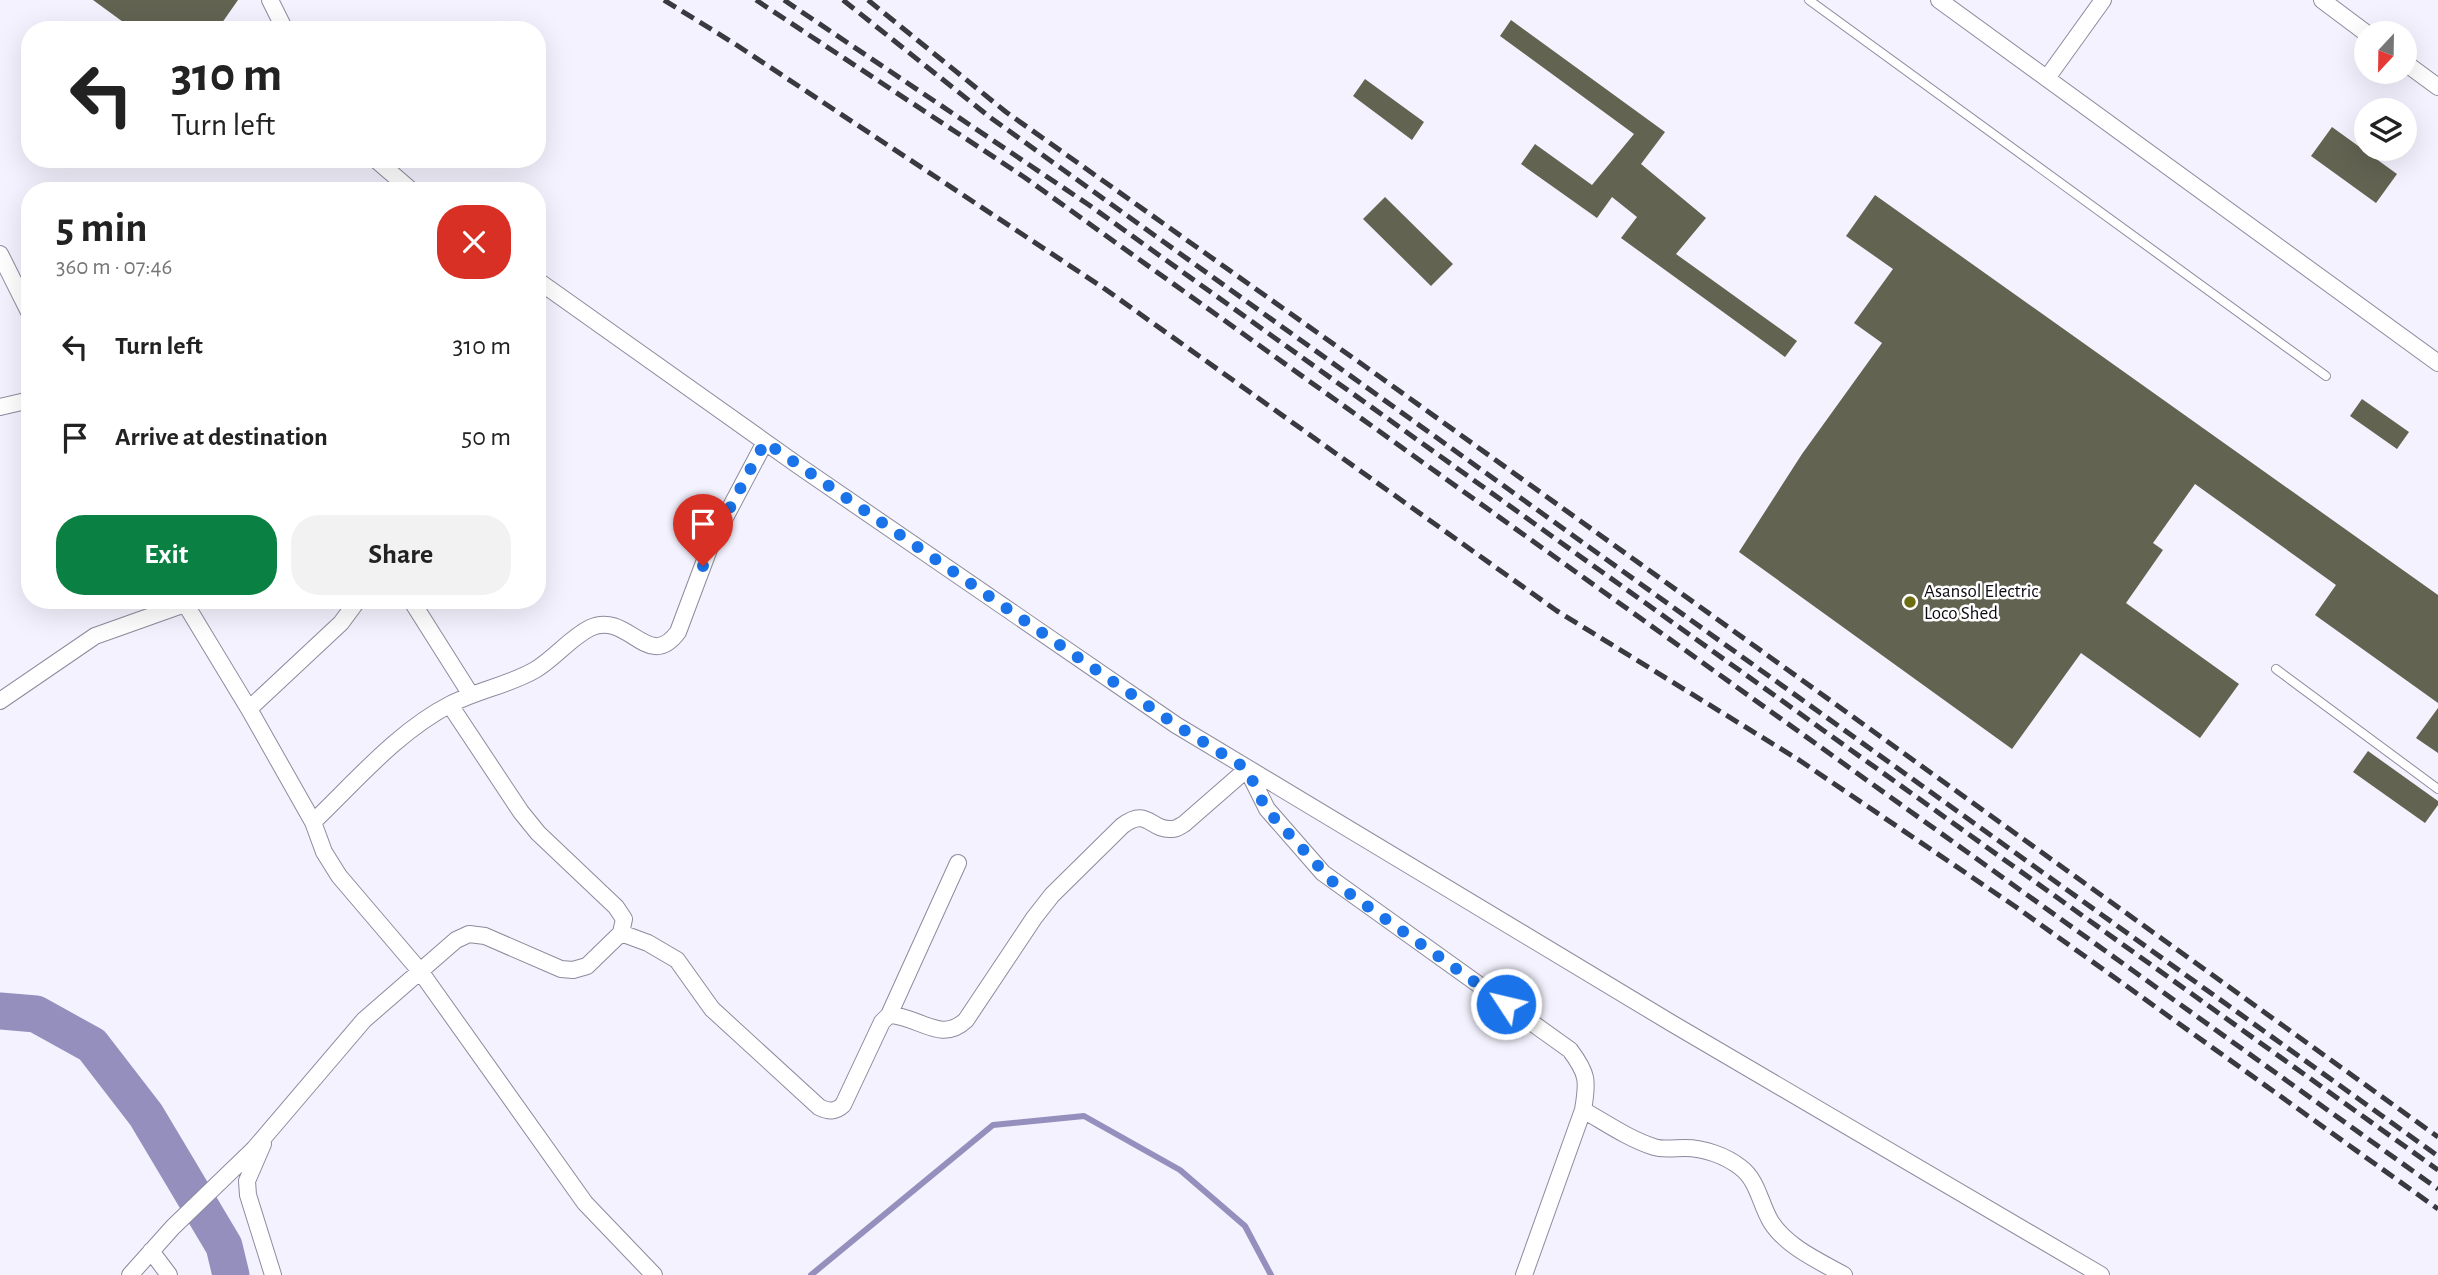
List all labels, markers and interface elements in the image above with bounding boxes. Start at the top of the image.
north arrow [2354,21,2417,84]
map controls [2354,21,2417,161]
icon: left [56,49,147,140]
text: 310 m [171,51,282,100]
button: layers [2354,98,2417,161]
text: Turn left [171,109,275,141]
button: close [437,205,511,279]
text: 5 min [56,207,148,249]
text: 360 m · 07:46 [56,256,172,279]
icon: left [56,328,94,366]
text: Turn left [115,333,203,359]
text: 310 m [453,333,511,359]
icon: arrive [56,419,94,457]
text: Arrive at destination [115,424,328,450]
text: 50 m [461,424,511,450]
pin [673,494,733,566]
icon: arrive [684,505,722,543]
button: Exit [56,515,277,595]
button: Share [291,515,511,595]
place label: Asansol Electric Loco Shed [1924,582,2039,623]
marker: Asansol Electric Loco Shed [1902,594,1918,610]
position arrow [1469,967,1543,1041]

